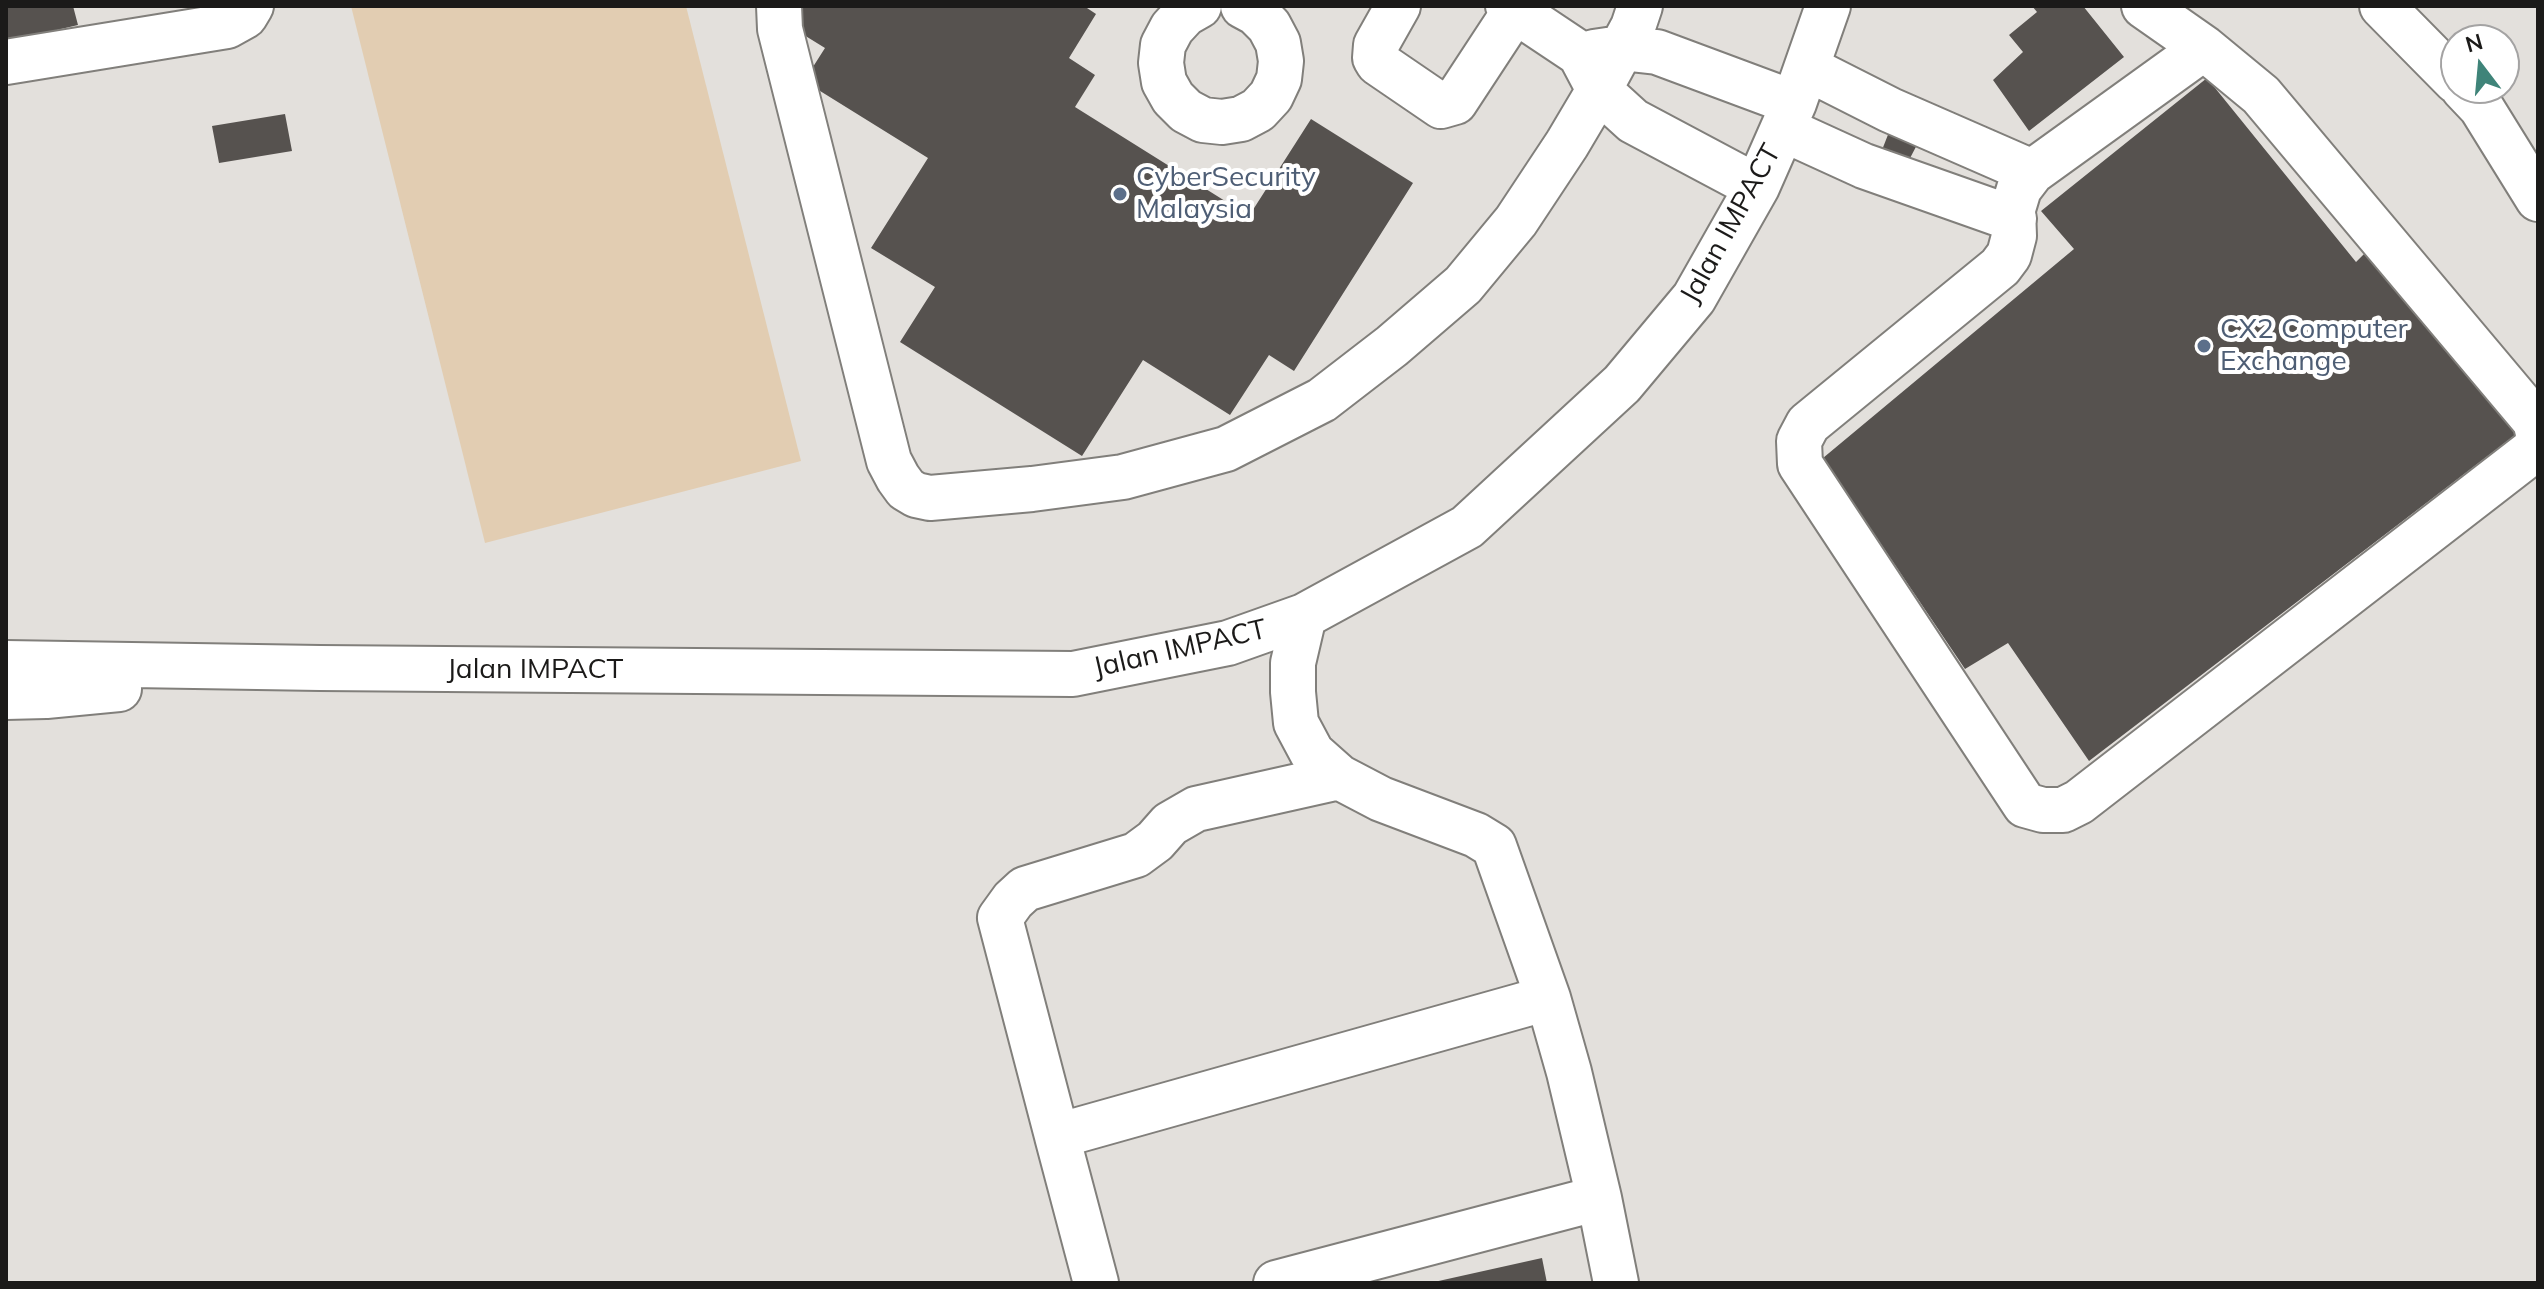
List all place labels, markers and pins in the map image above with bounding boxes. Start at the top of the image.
place label: CyberSecurity Malaysia [1136,161,1316,227]
marker: CyberSecurity Malaysia [1111,185,1129,203]
place label: CX2 Computer Exchange [2220,313,2408,379]
marker: CX2 Computer Exchange [2195,337,2213,355]

